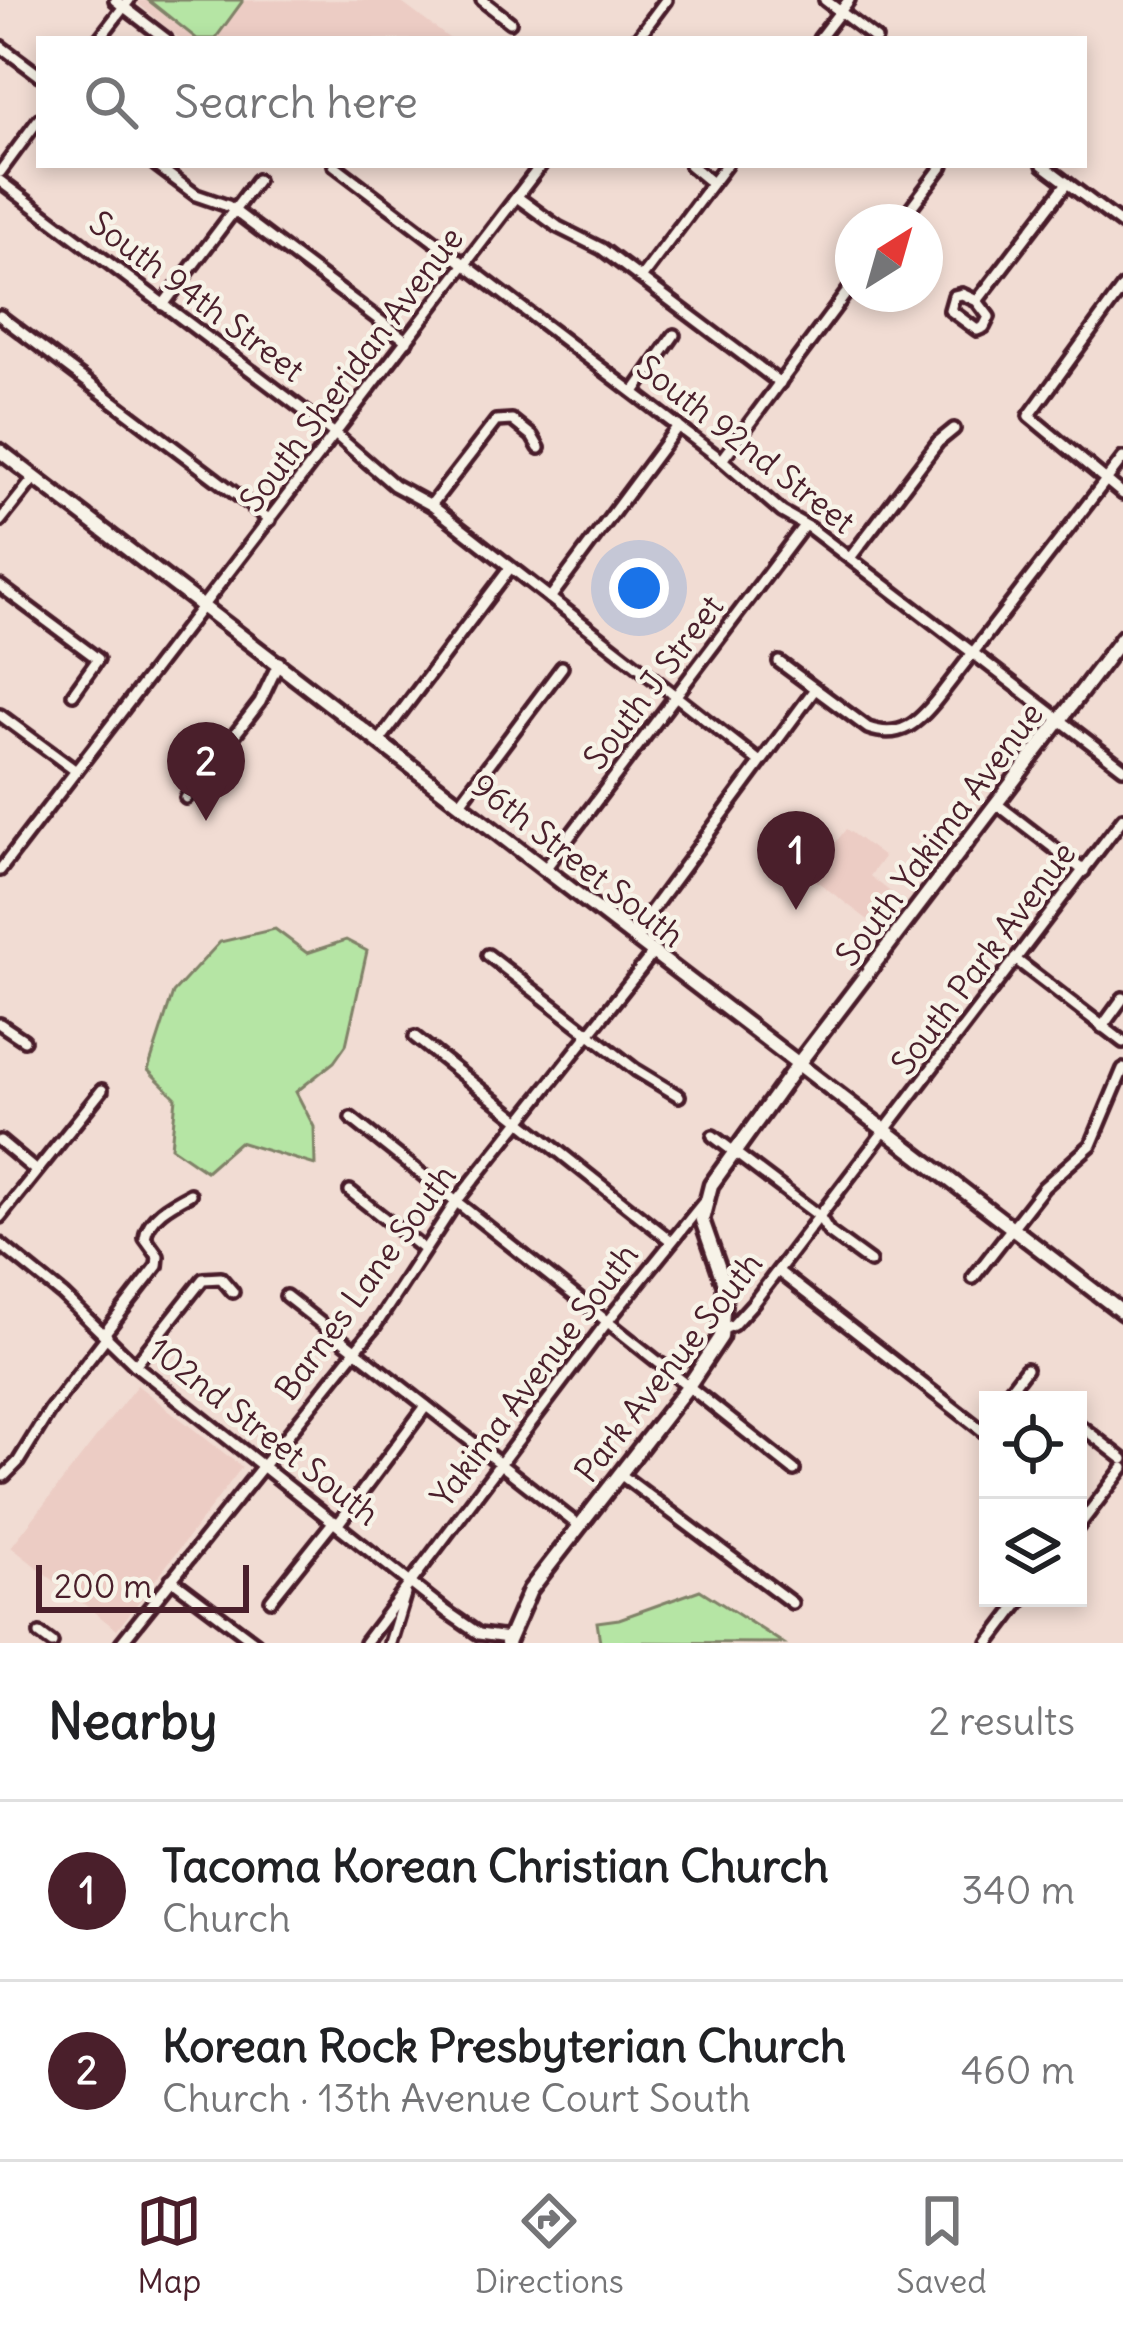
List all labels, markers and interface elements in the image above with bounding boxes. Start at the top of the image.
search box [36,36,1087,168]
icon: search [78,69,144,135]
text: Search here [174,74,418,130]
street label: South 94th Street [81,201,313,391]
north arrow [835,204,943,312]
street label: South Sheridan Avenue [230,218,472,520]
street label: South 92nd Street [628,346,864,542]
your location [609,558,669,618]
street label: South J Street [574,587,732,777]
street label: South Yakima Avenue [826,694,1052,974]
pin: 2 [167,722,245,821]
street label: 96th Street South [463,764,693,956]
pin: 1 [757,811,835,910]
street label: South Park Avenue [882,833,1084,1083]
street label: Barnes Lane South [265,1156,465,1408]
street label: Yakima Avenue South [421,1235,647,1515]
street label: Park Avenue South [565,1243,771,1491]
street label: 102nd Street South [140,1328,388,1534]
map controls [979,1391,1087,1607]
button: locate [979,1391,1087,1499]
button: layers [979,1499,1087,1607]
scale bar [36,1559,249,1612]
text: 200 m [54,1565,152,1607]
text: Nearby [48,1689,217,1753]
text: 2 results [928,1697,1075,1746]
text: Tacoma Korean Christian Church [162,1838,829,1894]
text: 1 [79,1866,95,1915]
text: 340 m [961,1866,1075,1915]
text: Church [162,1894,291,1943]
text: Korean Rock Presbyterian Church [162,2018,846,2074]
text: 2 [76,2046,98,2095]
text: 460 m [961,2046,1075,2095]
text: Church · 13th Avenue Court South [162,2074,751,2123]
tab: Map [136,2188,202,2302]
tab: Directions [475,2188,624,2302]
tab: Saved [896,2188,987,2302]

